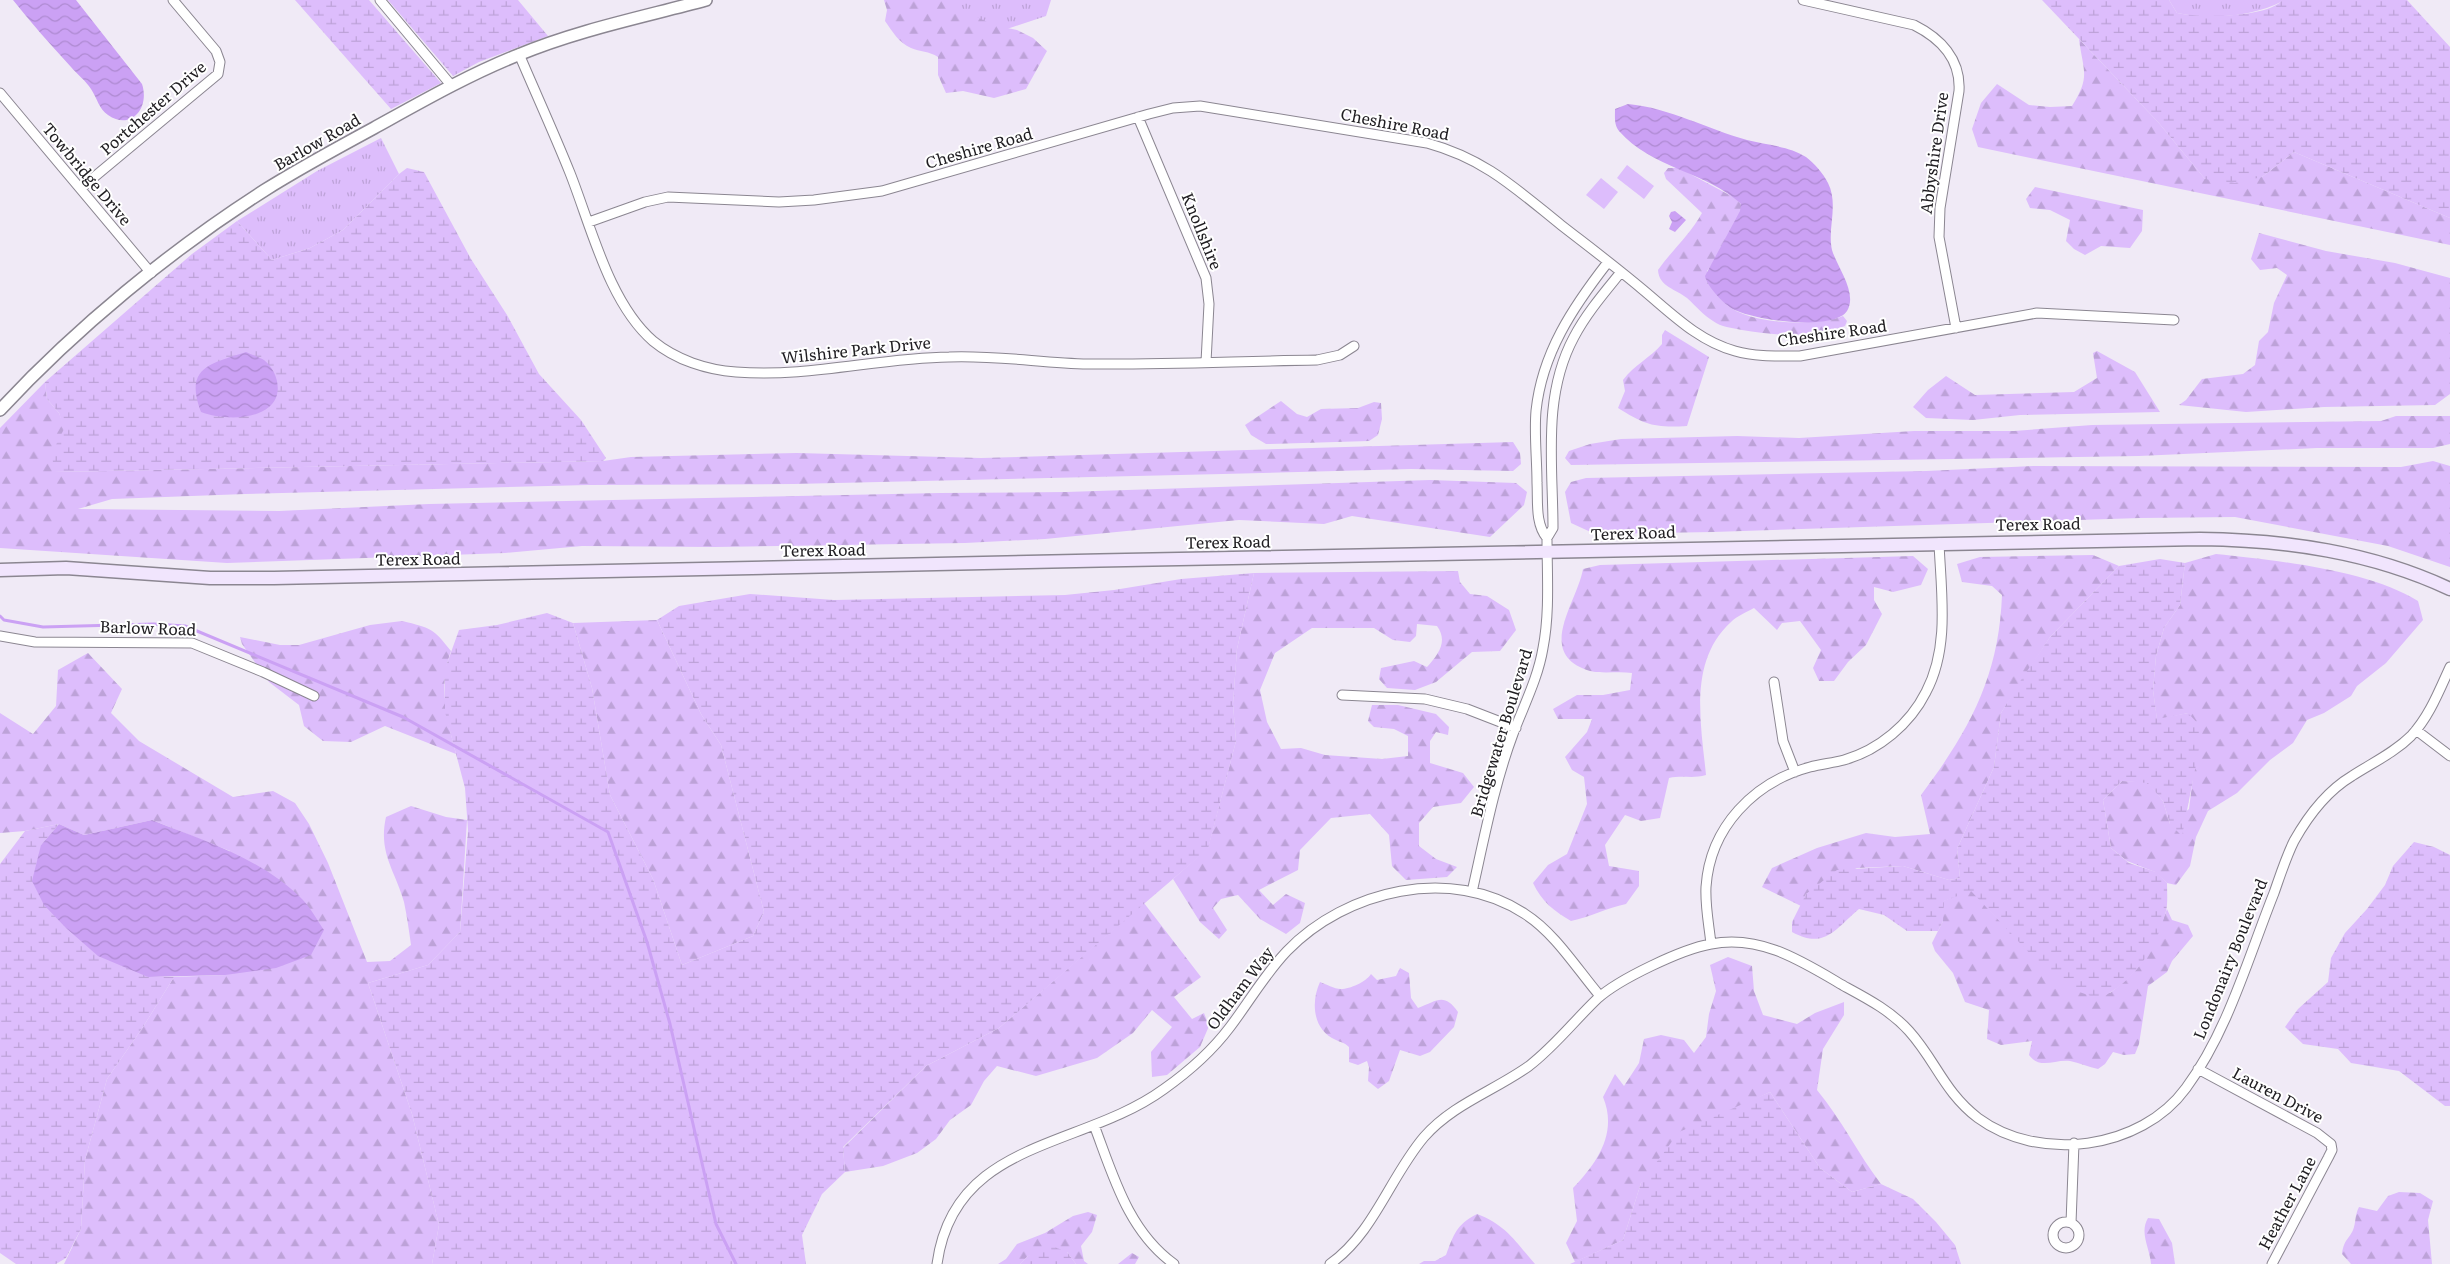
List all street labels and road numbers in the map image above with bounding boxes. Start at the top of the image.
street label: Portchester Drive [94,54,211,160]
street label: Abbyshire Drive [1913,90,1953,215]
street label: Cheshire Road [1339,101,1452,145]
street label: Barlow Road [269,107,364,176]
street label: Towbridge Drive [37,117,138,230]
street label: Cheshire Road [922,120,1035,174]
street label: Knollshire [1177,188,1229,273]
street label: Cheshire Road [1775,312,1888,352]
street label: Wilshire Park Drive [780,329,932,369]
street label: Terex Road [1995,510,2081,536]
street label: Terex Road [1590,519,1676,545]
street label: Terex Road [1185,528,1271,554]
street label: Terex Road [780,536,866,562]
street label: Terex Road [375,545,461,571]
street label: Barlow Road [99,613,197,641]
street label: Bridgewater Boulevard [1463,645,1537,820]
street label: Londonairy Boulevard [2186,874,2272,1043]
street label: Oldham Way [1200,940,1279,1034]
street label: Lauren Drive [2229,1060,2328,1128]
street label: Heather Lane [2251,1151,2321,1254]

